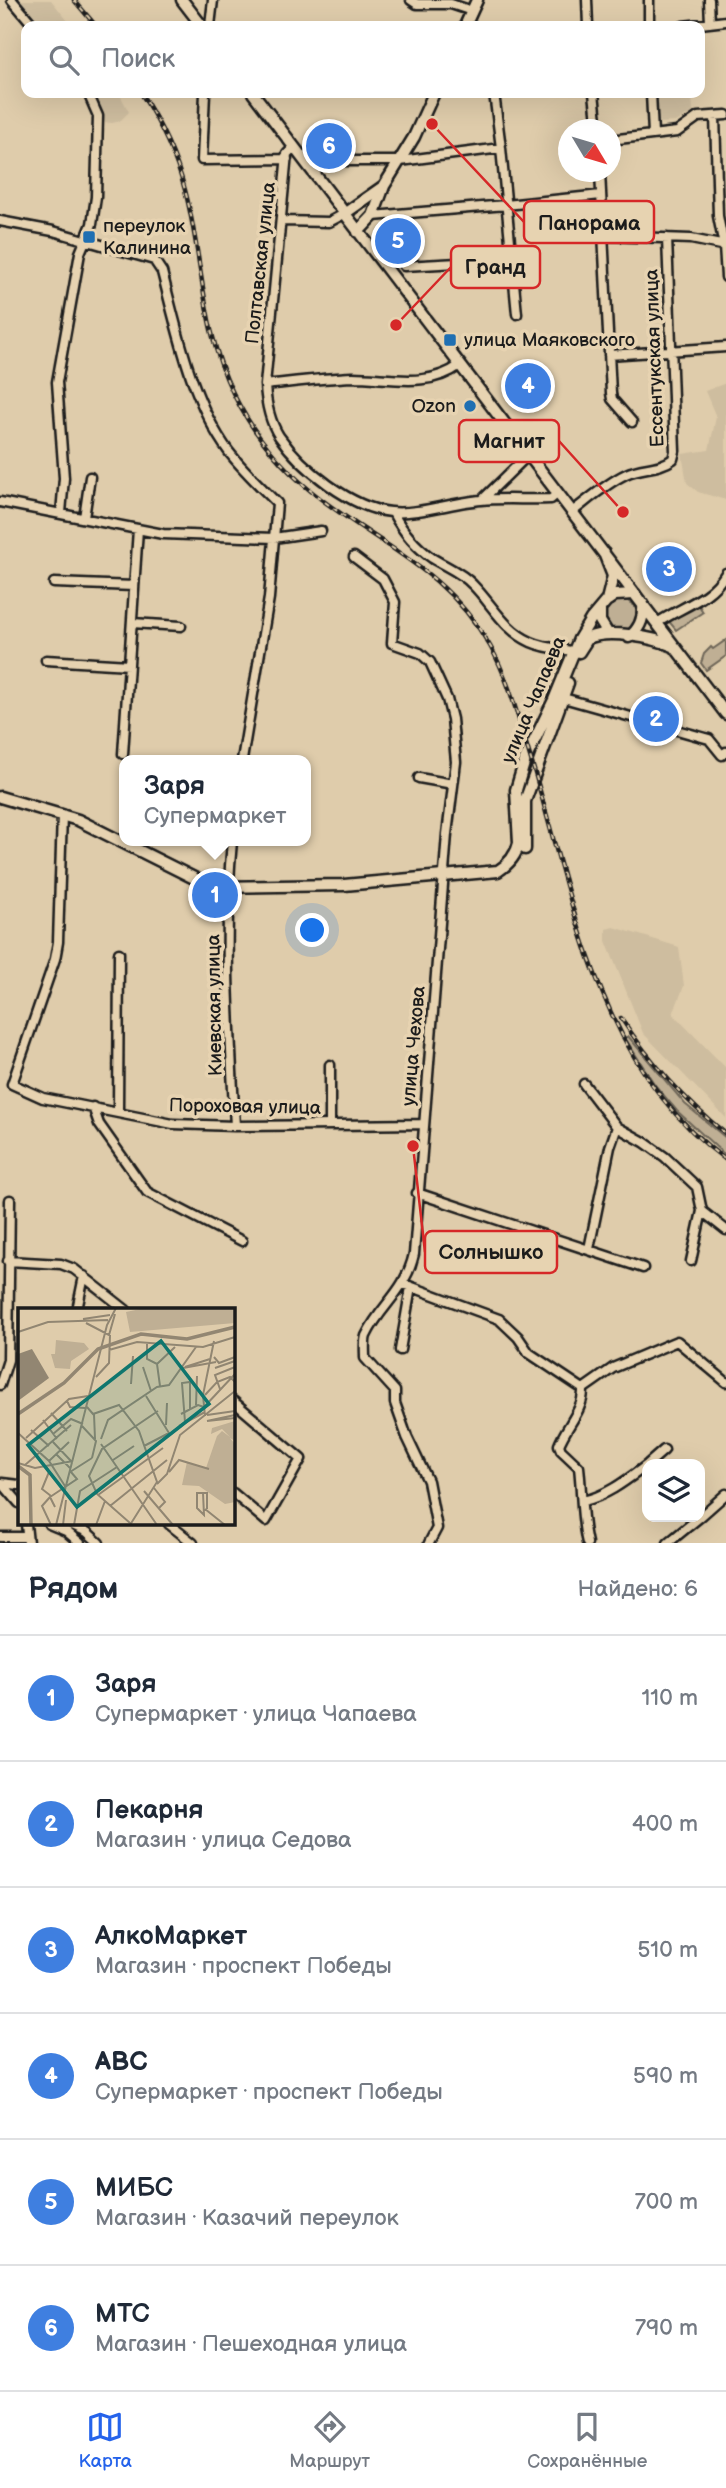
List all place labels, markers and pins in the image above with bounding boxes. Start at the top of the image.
pin: 6 [306,120,352,172]
callout: Панорама [524,201,654,243]
place label: переулок Калинина [103,215,191,260]
pin: 5 [375,215,421,267]
marker: переулок Калинина [81,229,97,245]
callout: Гранд [451,246,540,288]
place label: улица Маяковского [464,329,635,352]
marker: улица Маяковского [442,332,458,348]
pin: 4 [505,360,551,412]
place label: Ozon [411,395,456,418]
marker: Ozon [462,398,478,414]
callout: Магнит [459,420,559,462]
pin: 3 [646,543,692,595]
pin: 2 [633,693,679,745]
pin: 1 [192,869,238,921]
callout: Солнышко [425,1231,557,1273]

